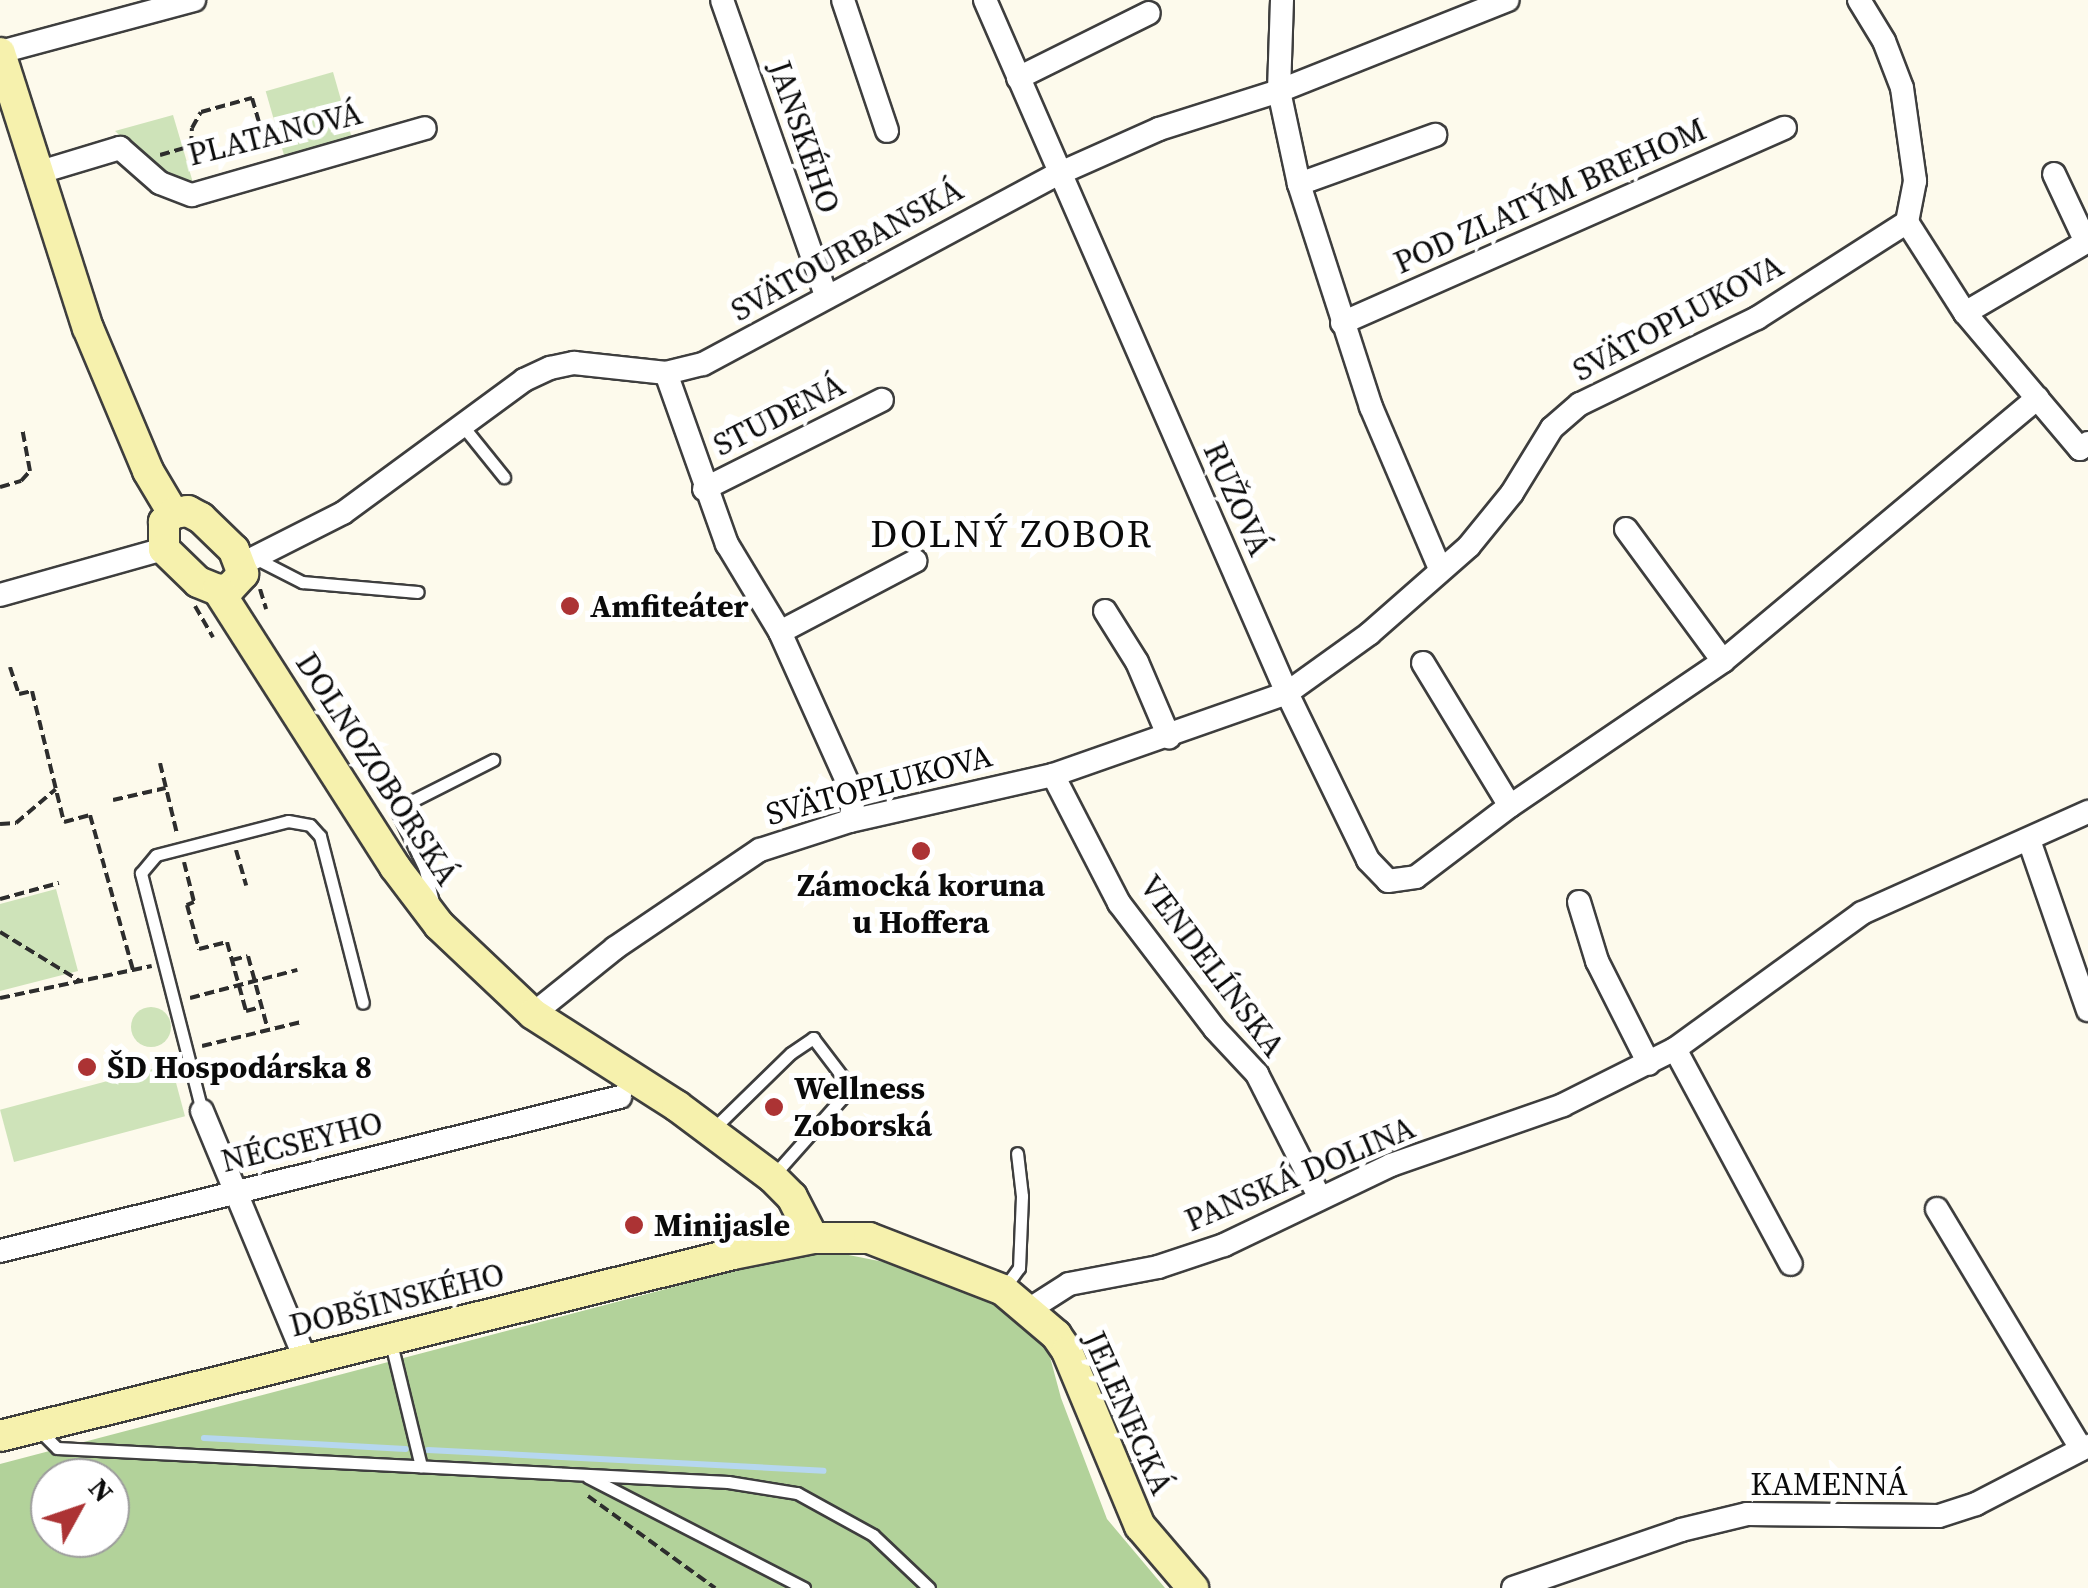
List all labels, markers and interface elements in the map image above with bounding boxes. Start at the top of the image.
street label: JANSKÉHO [760,56,848,218]
street label: PLATANOVÁ [184,94,366,174]
street label: POD ZLATÝM BREHOM [1388,110,1712,282]
street label: SVÄTOURBANSKÁ [724,170,970,330]
street label: SVÄTOPLUKOVA [1566,246,1790,390]
street label: STUDENÁ [707,366,851,464]
street label: RUŽOVÁ [1195,436,1279,562]
district label: DOLNÝ ZOBOR [870,512,1154,558]
place label: Amfiteáter [590,587,748,625]
marker: Amfiteáter [559,595,581,617]
street label: DOLNOZOBORSKÁ [287,645,467,893]
street label: SVÄTOPLUKOVA [762,736,996,834]
marker: Zámocká koruna u Hoffera [910,840,932,862]
place label: Zámocká koruna u Hoffera [797,867,1045,942]
street label: VENDELÍNSKA [1131,868,1293,1064]
place label: ŠD Hospodárska 8 [107,1048,372,1086]
marker: ŠD Hospodárska 8 [76,1056,98,1078]
place label: Wellness Zoborská [794,1070,932,1145]
marker: Wellness Zoborská [763,1096,785,1118]
street label: NÉCSEYHO [217,1103,387,1181]
street label: PANSKÁ DOLINA [1179,1108,1421,1240]
place label: Minijasle [654,1206,790,1244]
marker: Minijasle [623,1214,645,1236]
street label: DOBŠINSKÉHO [286,1255,508,1345]
street label: JELENECKÁ [1075,1325,1181,1501]
north arrow [30,1458,130,1558]
street label: KAMENNÁ [1750,1465,1908,1503]
text: N [80,1470,123,1510]

